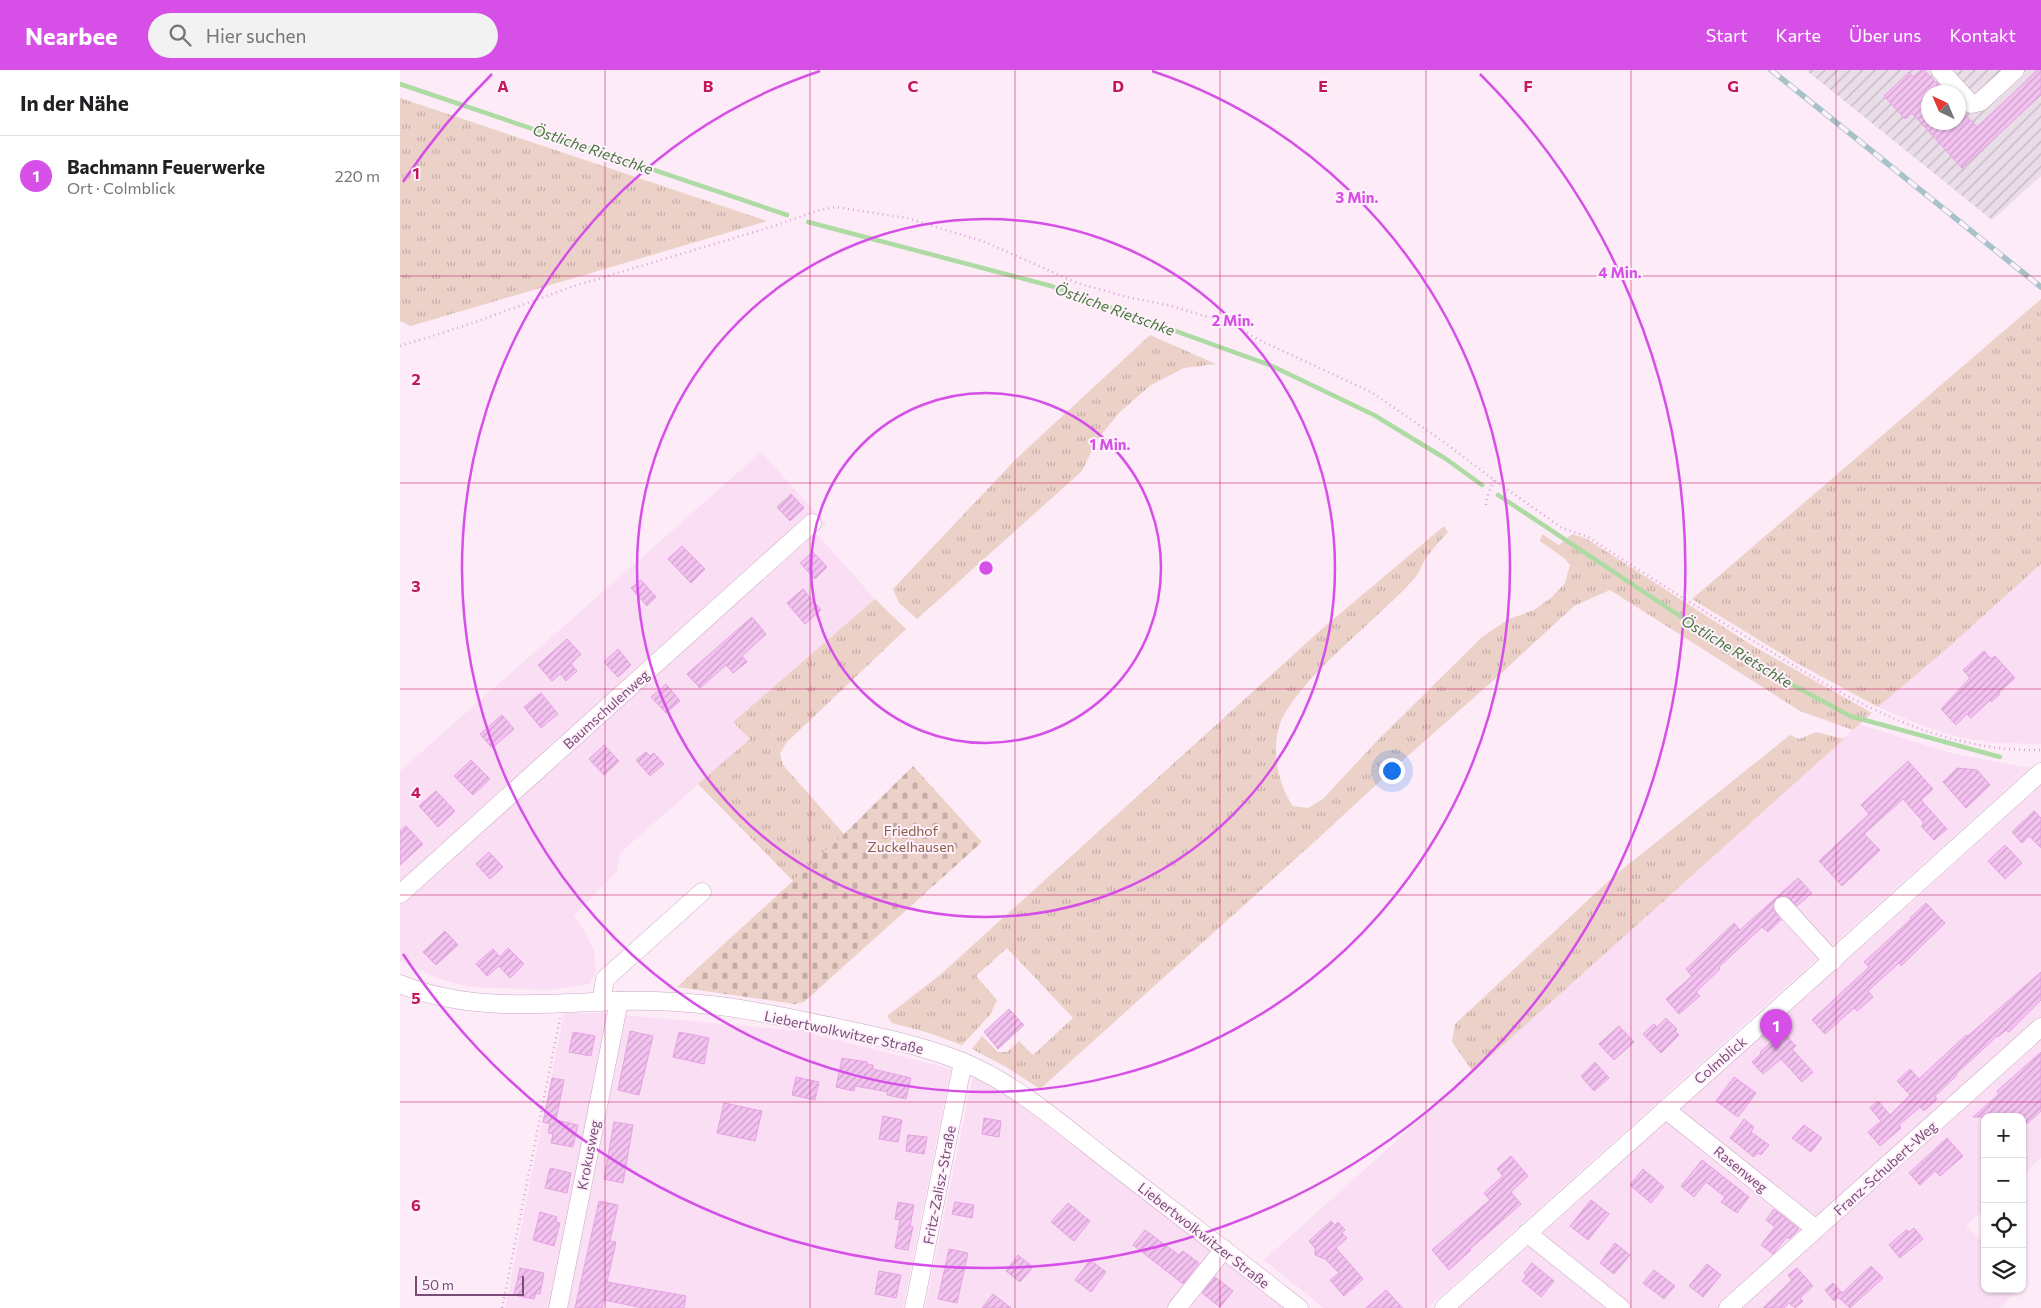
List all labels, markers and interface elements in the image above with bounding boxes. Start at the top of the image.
search box [148,13,498,58]
text: Nearbee [25,21,118,50]
icon: search [166,21,194,49]
text: Hier suchen [206,24,307,47]
text: Start [1706,24,1748,46]
text: Karte [1776,24,1821,46]
text: Über uns [1849,24,1922,46]
text: Kontakt [1950,24,2016,46]
text: A [497,76,509,95]
text: B [703,76,714,95]
text: C [908,76,919,95]
text: D [1112,76,1124,95]
text: E [1318,76,1328,95]
text: F [1523,76,1533,95]
text: G [1727,76,1739,95]
north arrow [1921,85,1966,130]
text: In der Nähe [20,90,129,115]
water label: Östliche Rietschke [530,120,656,178]
text: Bachmann Feuerwerke [67,155,265,178]
text: 1 [412,163,420,182]
text: 1 [32,166,40,185]
text: 220 m [335,166,380,185]
text: Ort · Colmblick [67,178,176,197]
text: 3 Min. [1336,188,1378,206]
text: 4 Min. [1598,263,1642,281]
water label: Östliche Rietschke [1053,279,1177,339]
text: 2 Min. [1212,311,1254,329]
text: 2 [411,369,421,388]
text: 1 Min. [1090,435,1130,453]
centre of rings [977,559,995,577]
text: 3 [411,576,421,595]
water label: Östliche Rietschke [1678,611,1796,691]
street label: Baumschulenweg [559,666,653,752]
your location [1379,758,1405,784]
text: 4 [411,782,421,801]
park label: Friedhof Zuckelhausen [867,822,955,855]
text: 5 [411,988,421,1007]
street label: Liebertwolkwitzer Straße [763,1007,925,1057]
pin: 1 [1760,1009,1792,1050]
street label: Colmblick [1690,1032,1750,1087]
map controls [1981,1113,2026,1293]
button: + [1981,1113,2026,1158]
street label: Franz-Schubert-Weg [1830,1117,1940,1219]
street label: Krokusweg [573,1118,603,1191]
street label: Fritz-Zalisz-Straße [919,1124,959,1246]
street label: Rasenweg [1711,1142,1772,1196]
button: − [1981,1158,2026,1203]
street label: Liebertwolkwitzer Straße [1135,1178,1273,1292]
text: 6 [411,1195,421,1214]
button: locate [1981,1203,2026,1248]
button: layers [1981,1248,2026,1293]
scale bar [415,1273,524,1296]
text: 50 m [422,1276,454,1293]

